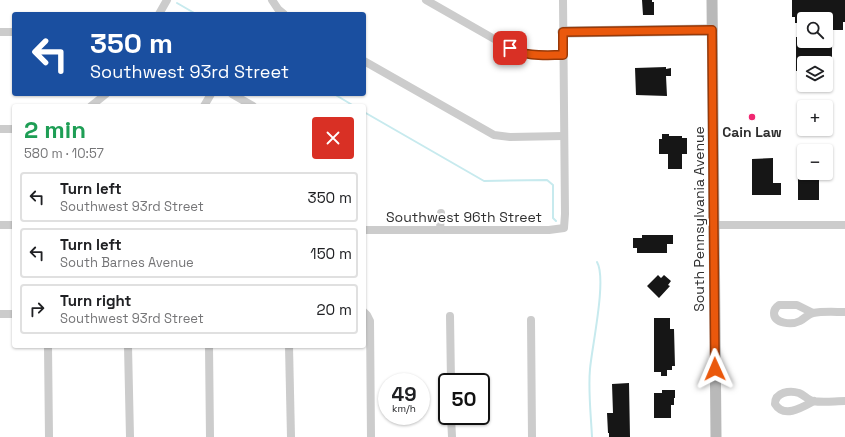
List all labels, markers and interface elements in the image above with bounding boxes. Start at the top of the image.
map controls [797,12,833,180]
button: search [797,12,833,48]
text: 350 m [90,25,173,61]
icon: left [24,28,76,80]
pin [493,31,527,65]
icon: arrive [499,37,521,59]
button: layers [797,56,833,92]
text: Southwest 93rd Street [90,60,289,83]
button: + [797,100,833,136]
marker: Cain Law [747,112,757,122]
text: 2 min [24,114,86,145]
button: close [312,117,354,159]
place label: Cain Law [722,123,782,141]
street label: South Pennsylvania Avenue [690,126,708,312]
button: − [797,144,833,180]
text: 580 m · 10:57 [24,145,104,162]
text: Turn left [60,179,122,198]
icon: left [26,186,48,208]
text: 350 m [308,188,352,207]
text: Southwest 93rd Street [60,198,204,215]
street label: Southwest 96th Street [386,208,542,226]
text: Turn left [60,235,122,254]
icon: left [26,242,48,264]
text: 150 m [310,244,352,263]
text: South Barnes Avenue [60,254,194,271]
text: Turn right [60,291,131,310]
icon: right [26,298,48,320]
text: 20 m [317,300,352,319]
text: Southwest 93rd Street [60,310,204,327]
position arrow [694,348,736,390]
speed limit sign: 50 [438,373,490,425]
text: 49 [391,381,417,407]
text: km/h [392,402,416,415]

